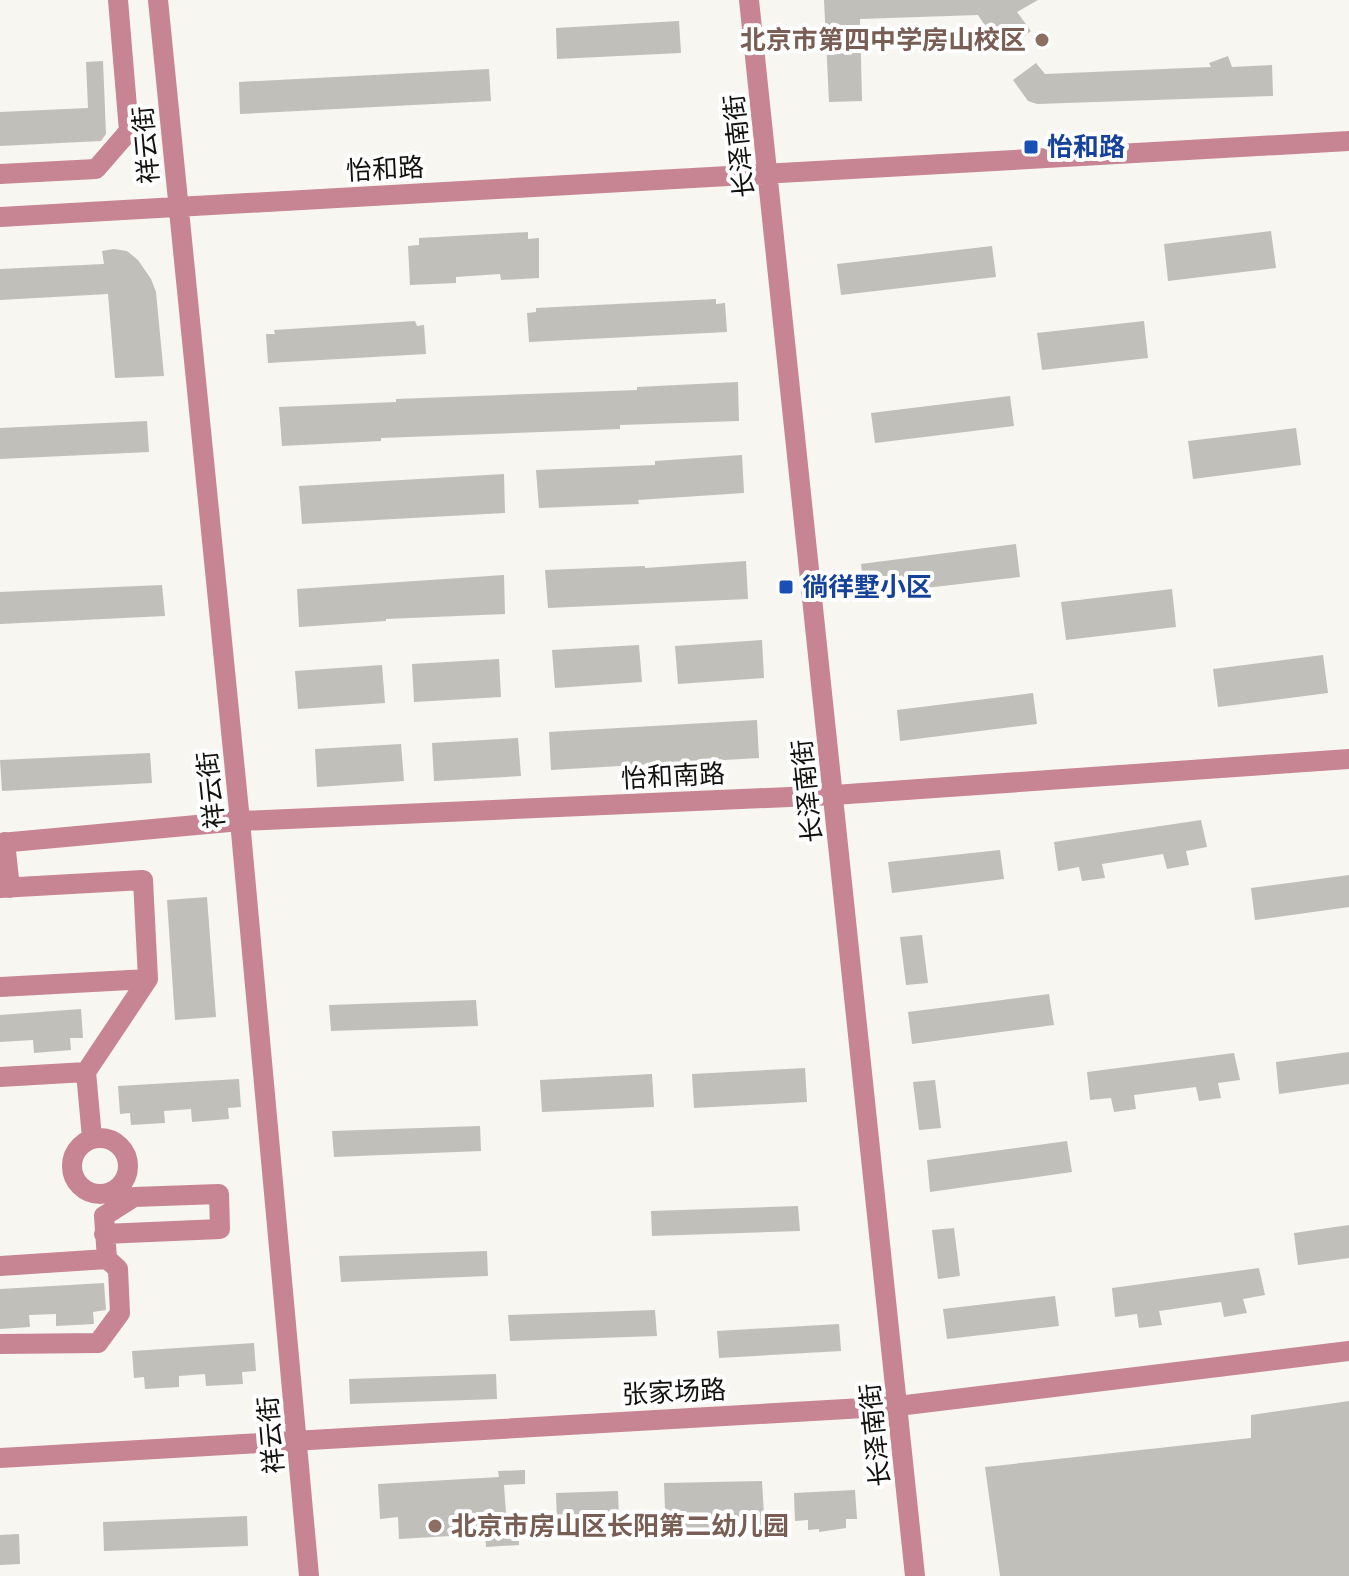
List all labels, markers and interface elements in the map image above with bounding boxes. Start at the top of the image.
place label: 北京市第四中学房山校区 [740,23,1026,54]
marker: 北京市第四中学房山校区 [1033,31,1051,49]
street label: 长泽南街 [717,93,758,199]
street label: 祥云街 [126,105,163,185]
place label: 怡和路 [1047,130,1125,161]
marker: 怡和路 [1022,138,1040,156]
street label: 怡和路 [345,150,425,185]
place label: 徜徉墅小区 [802,570,932,601]
marker: 徜徉墅小区 [777,578,795,596]
street label: 长泽南街 [785,738,826,844]
street label: 祥云街 [190,750,229,831]
street label: 怡和南路 [620,756,726,793]
street label: 张家场路 [621,1372,727,1409]
street label: 长泽南街 [853,1382,894,1488]
street label: 祥云街 [251,1395,288,1475]
place label: 北京市房山区长阳第二幼儿园 [451,1509,789,1540]
marker: 北京市房山区长阳第二幼儿园 [426,1517,444,1535]

